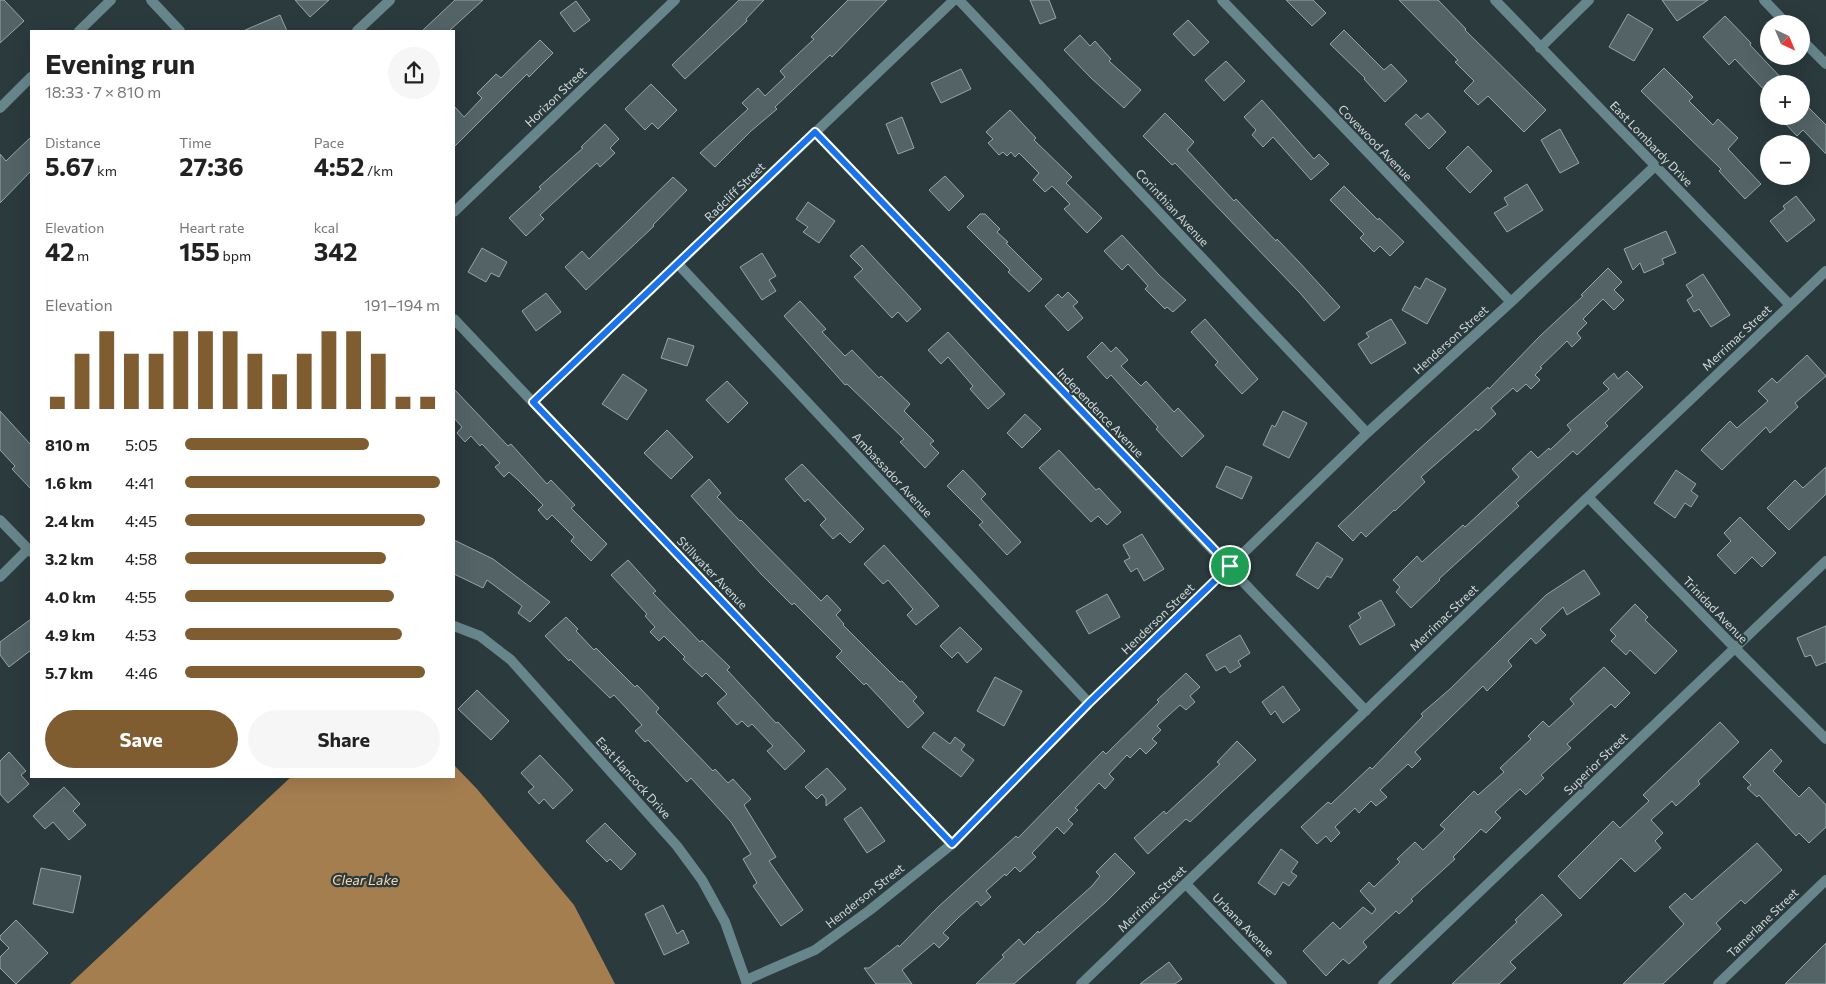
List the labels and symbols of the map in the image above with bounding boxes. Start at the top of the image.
north arrow [1760,15,1810,65]
street label: Horizon Street [522,63,589,129]
street label: East Lombardy Drive [1607,98,1696,189]
street label: Covewood Avenue [1336,101,1416,183]
street label: Radcliff Street [701,159,768,224]
street label: Corinthian Avenue [1133,166,1212,249]
street label: Henderson Street [1410,302,1491,377]
street label: Merrimac Street [1699,302,1774,373]
street label: Independence Avenue [1055,365,1147,460]
street label: Ambassador Avenue [850,429,936,519]
street label: Stillwater Avenue [675,533,751,611]
pin [1209,545,1251,587]
street label: Trinidad Avenue [1680,573,1751,645]
street label: Henderson Street [1118,580,1197,657]
street label: Merrimac Street [1406,581,1480,653]
street label: Superior Street [1561,729,1630,797]
street label: East Hancock Drive [593,734,674,821]
street label: Henderson Street [822,860,906,930]
street label: Merrimac Street [1114,862,1188,934]
water label: Clear Lake [332,871,399,888]
street label: Tamerlane Street [1724,885,1801,960]
street label: Urbana Avenue [1210,890,1277,959]

